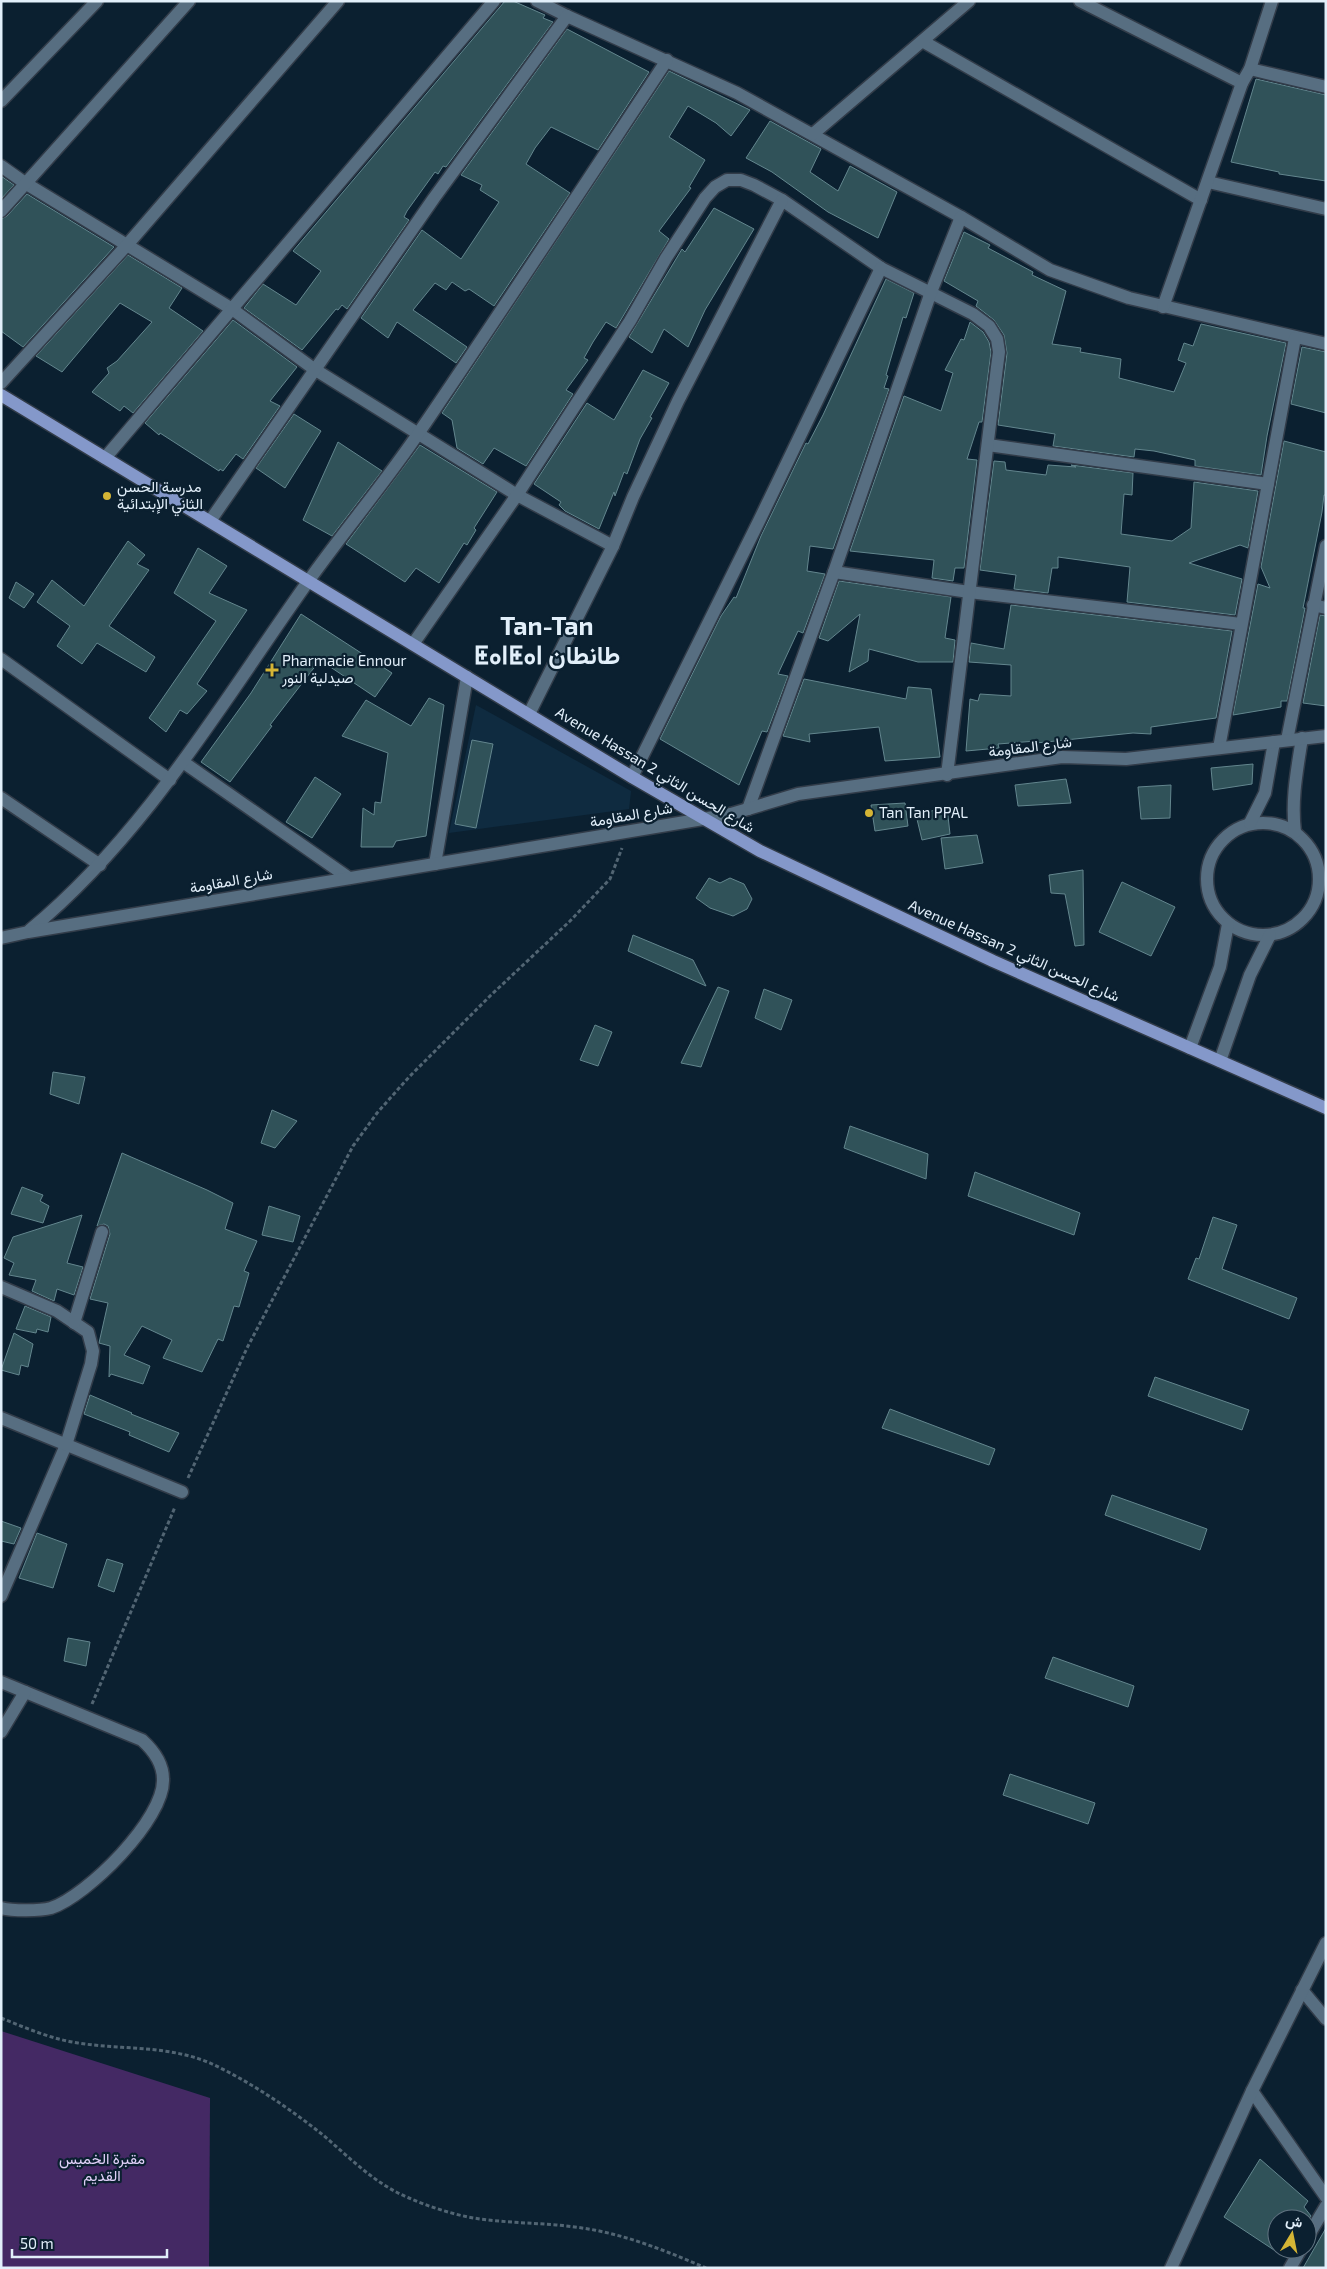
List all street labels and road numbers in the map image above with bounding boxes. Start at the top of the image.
street label: Avenue Hassan 2 شارع الحسن الثاني [550,702,758,840]
street label: شارع المقاومة [987,732,1073,763]
street label: شارع المقاومة [588,798,674,833]
street label: شارع المقاومة [188,864,274,899]
street label: Avenue Hassan 2 شارع الحسن الثاني [904,895,1123,1010]

